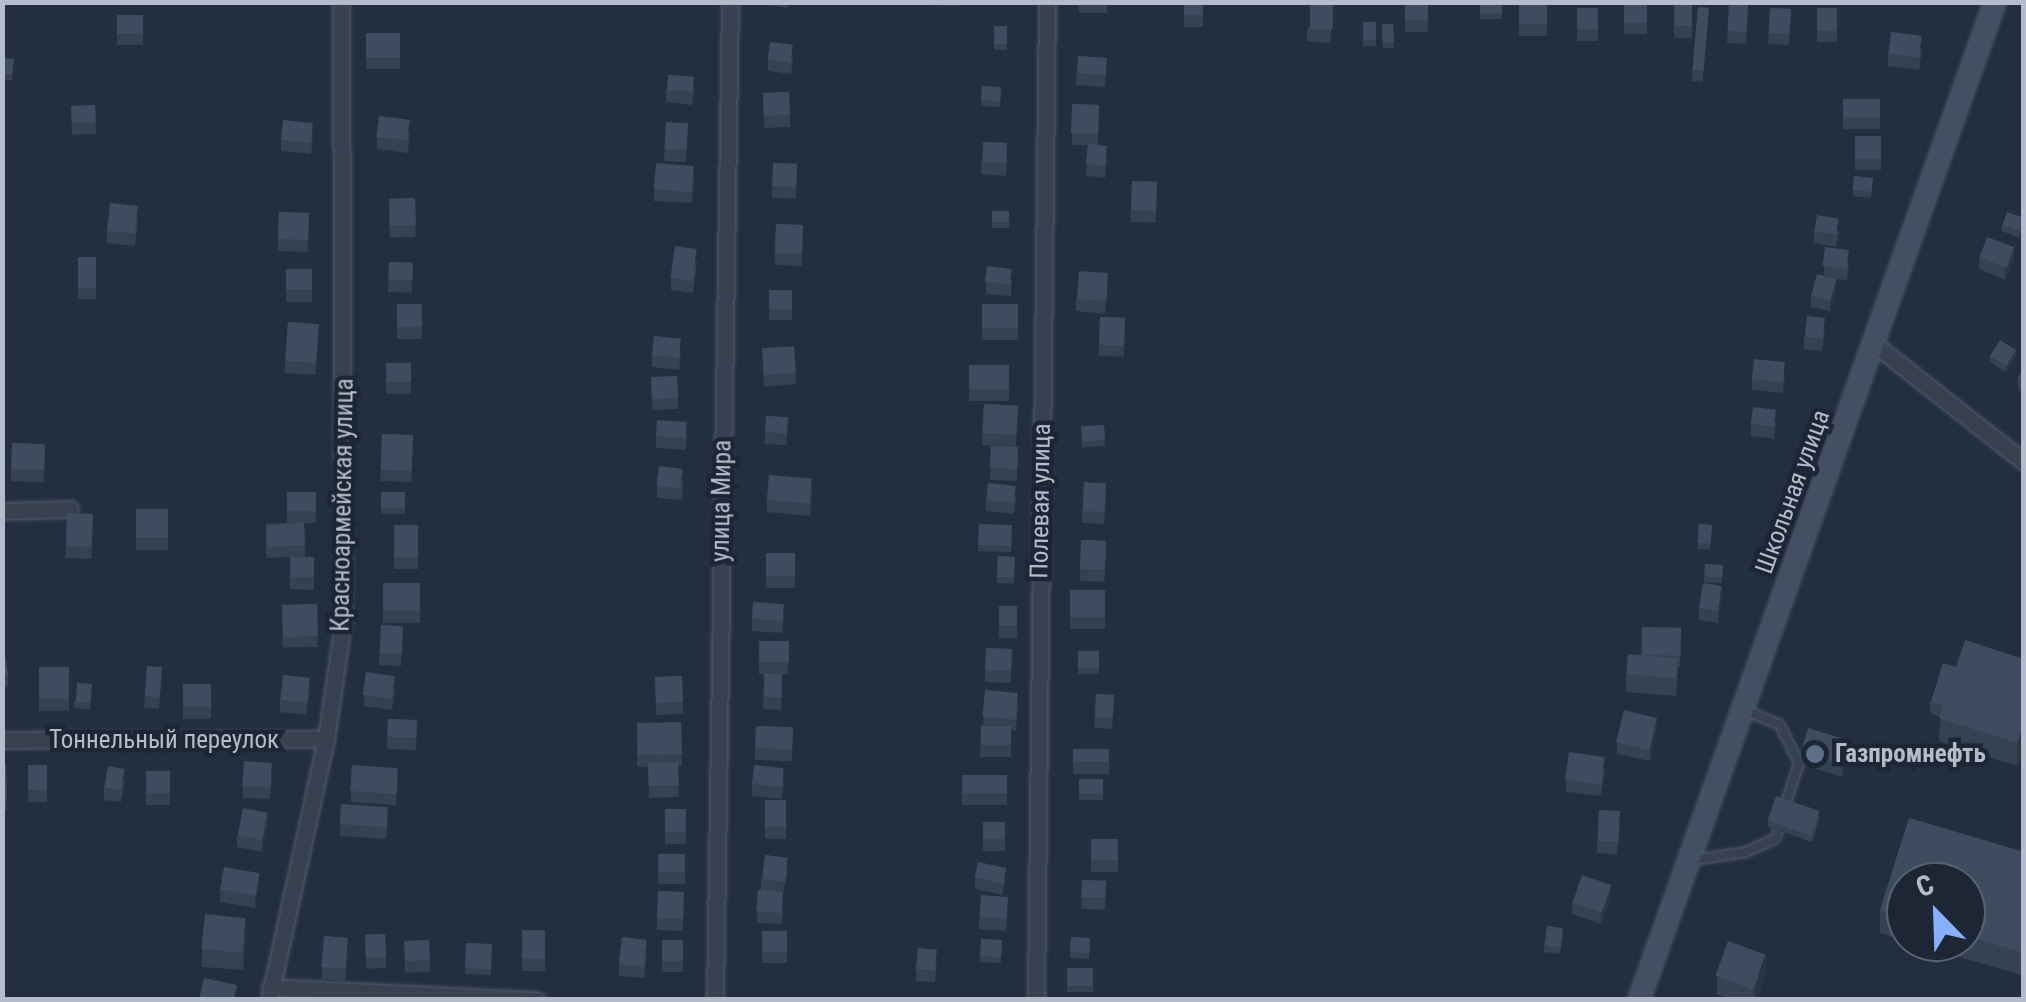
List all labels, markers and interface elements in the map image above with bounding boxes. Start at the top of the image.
street label: Красноармейская улица [326,378,360,632]
street label: Школьная улица [1749,406,1837,578]
street label: Полевая улица [1025,423,1057,579]
street label: улица Мира [706,440,738,562]
street label: Тоннельный переулок [49,725,279,755]
place label: Газпромнефть [1835,739,1986,769]
marker: Газпромнефть [1804,743,1826,765]
north arrow [1886,862,1986,962]
text: С [1911,867,1939,904]

